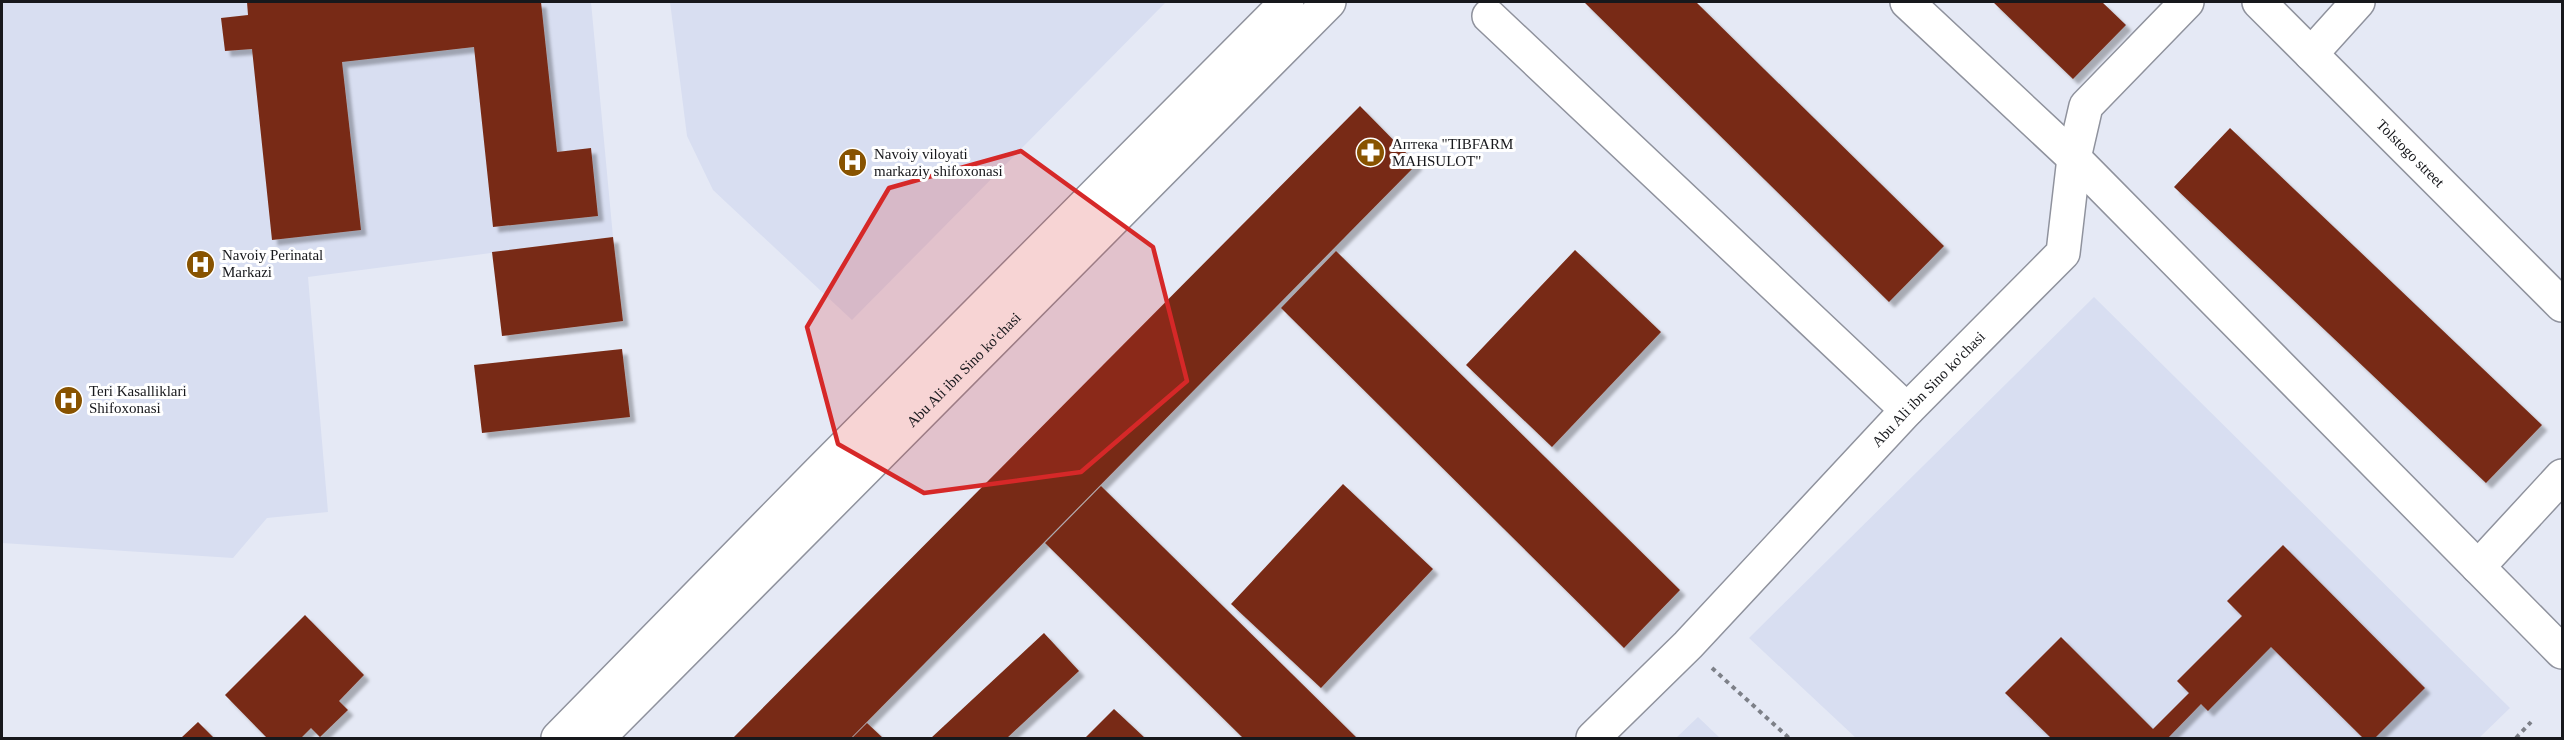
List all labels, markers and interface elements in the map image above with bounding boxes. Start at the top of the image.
street label: Tolstogo street [2373,116,2448,191]
place label: Аптека "TIBFARM MAHSULOT" [1392,136,1513,169]
pharmacy icon: Аптека "TIBFARM MAHSULOT" [1355,137,1387,169]
place label: Navoiy viloyati markaziy shifoxonasi [874,146,1003,179]
hospital icon: Navoiy viloyati markaziy shifoxonasi [837,147,869,179]
place label: Navoiy Perinatal Markazi [222,247,323,280]
hospital icon: Navoiy Perinatal Markazi [185,248,217,280]
street label: Abu Ali ibn Sino ko'chasi [904,309,1024,430]
street label: Abu Ali ibn Sino ko'chasi [1869,328,1988,450]
place label: Teri Kasalliklari Shifoxonasi [89,383,187,416]
hospital icon: Teri Kasalliklari Shifoxonasi [52,384,84,416]

